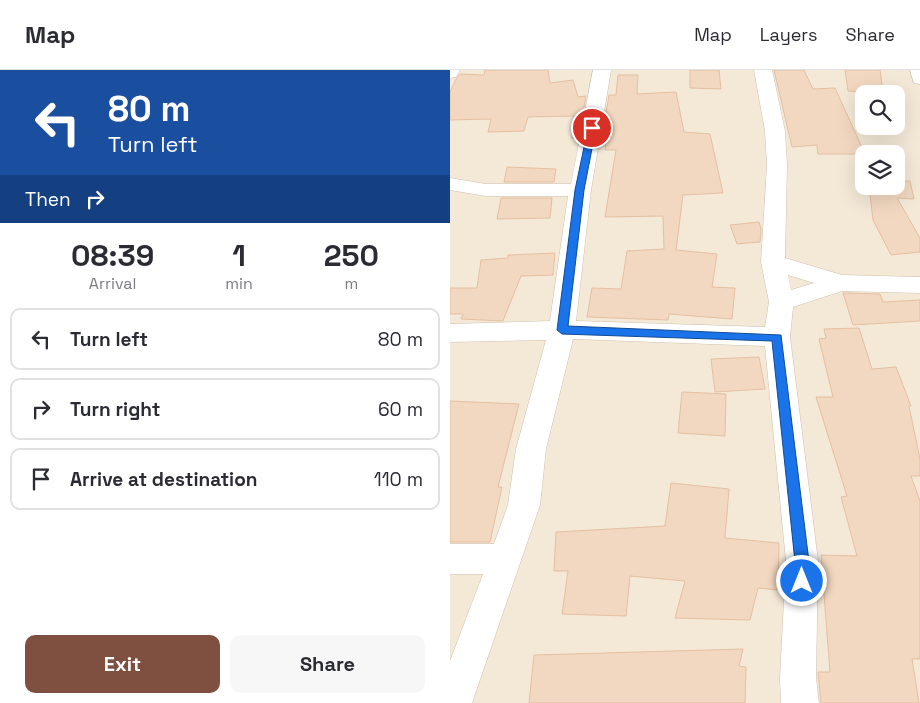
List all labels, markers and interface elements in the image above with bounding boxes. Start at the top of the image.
text: Map [25,19,75,50]
text: Map [694,23,732,46]
text: Layers [760,23,817,46]
text: Share [845,23,895,46]
map controls [855,85,905,195]
button: search [855,85,905,135]
text: 80 m [108,87,190,131]
icon: left [25,90,90,155]
pin [571,107,613,149]
icon: arrive [578,114,606,142]
text: Turn left [108,130,198,158]
button: layers [855,145,905,195]
icon: right [81,185,109,213]
text: Then [25,187,71,212]
text: 08:39 [71,236,154,275]
text: 1 [232,236,246,275]
text: 250 [324,236,379,275]
text: Arrival [89,273,136,294]
text: min [225,273,253,294]
text: m [344,273,358,294]
icon: left [27,325,55,353]
text: Turn left [70,327,148,352]
text: 80 m [378,327,423,352]
icon: right [27,395,55,423]
text: Turn right [70,397,160,422]
text: 60 m [378,397,423,422]
icon: arrive [27,465,55,493]
text: Arrive at destination [70,467,258,492]
text: 110 m [374,467,423,492]
position arrow [775,554,827,606]
button: Exit [25,635,220,693]
button: Share [230,635,425,693]

